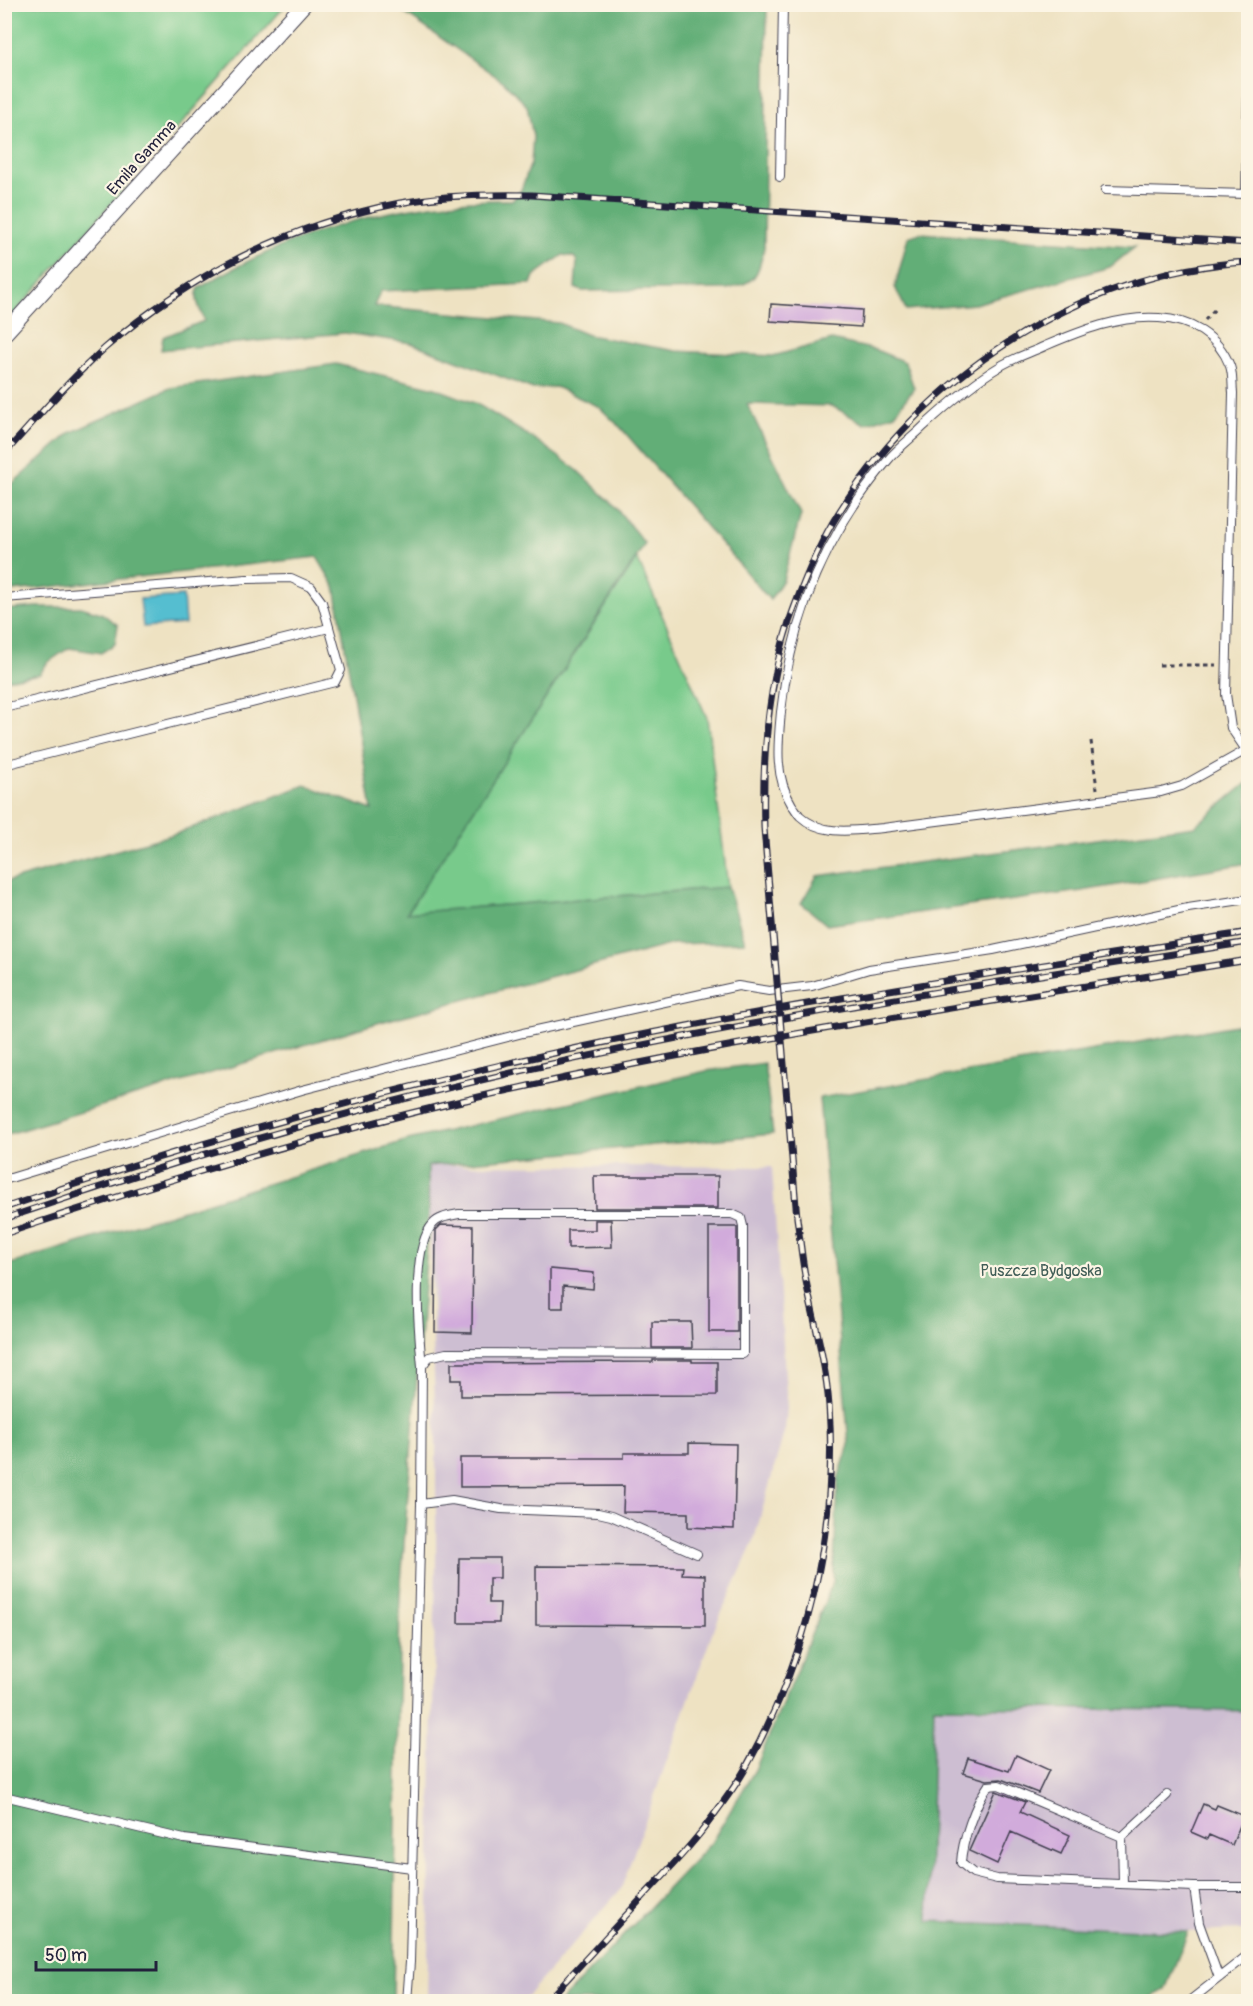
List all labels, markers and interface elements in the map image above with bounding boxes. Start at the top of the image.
street label: Emila Gamma [103,116,181,199]
park label: Puszcza Bydgoska [980,1261,1102,1281]
scale bar [36,1934,156,1972]
text: 50 m [45,1944,87,1967]

